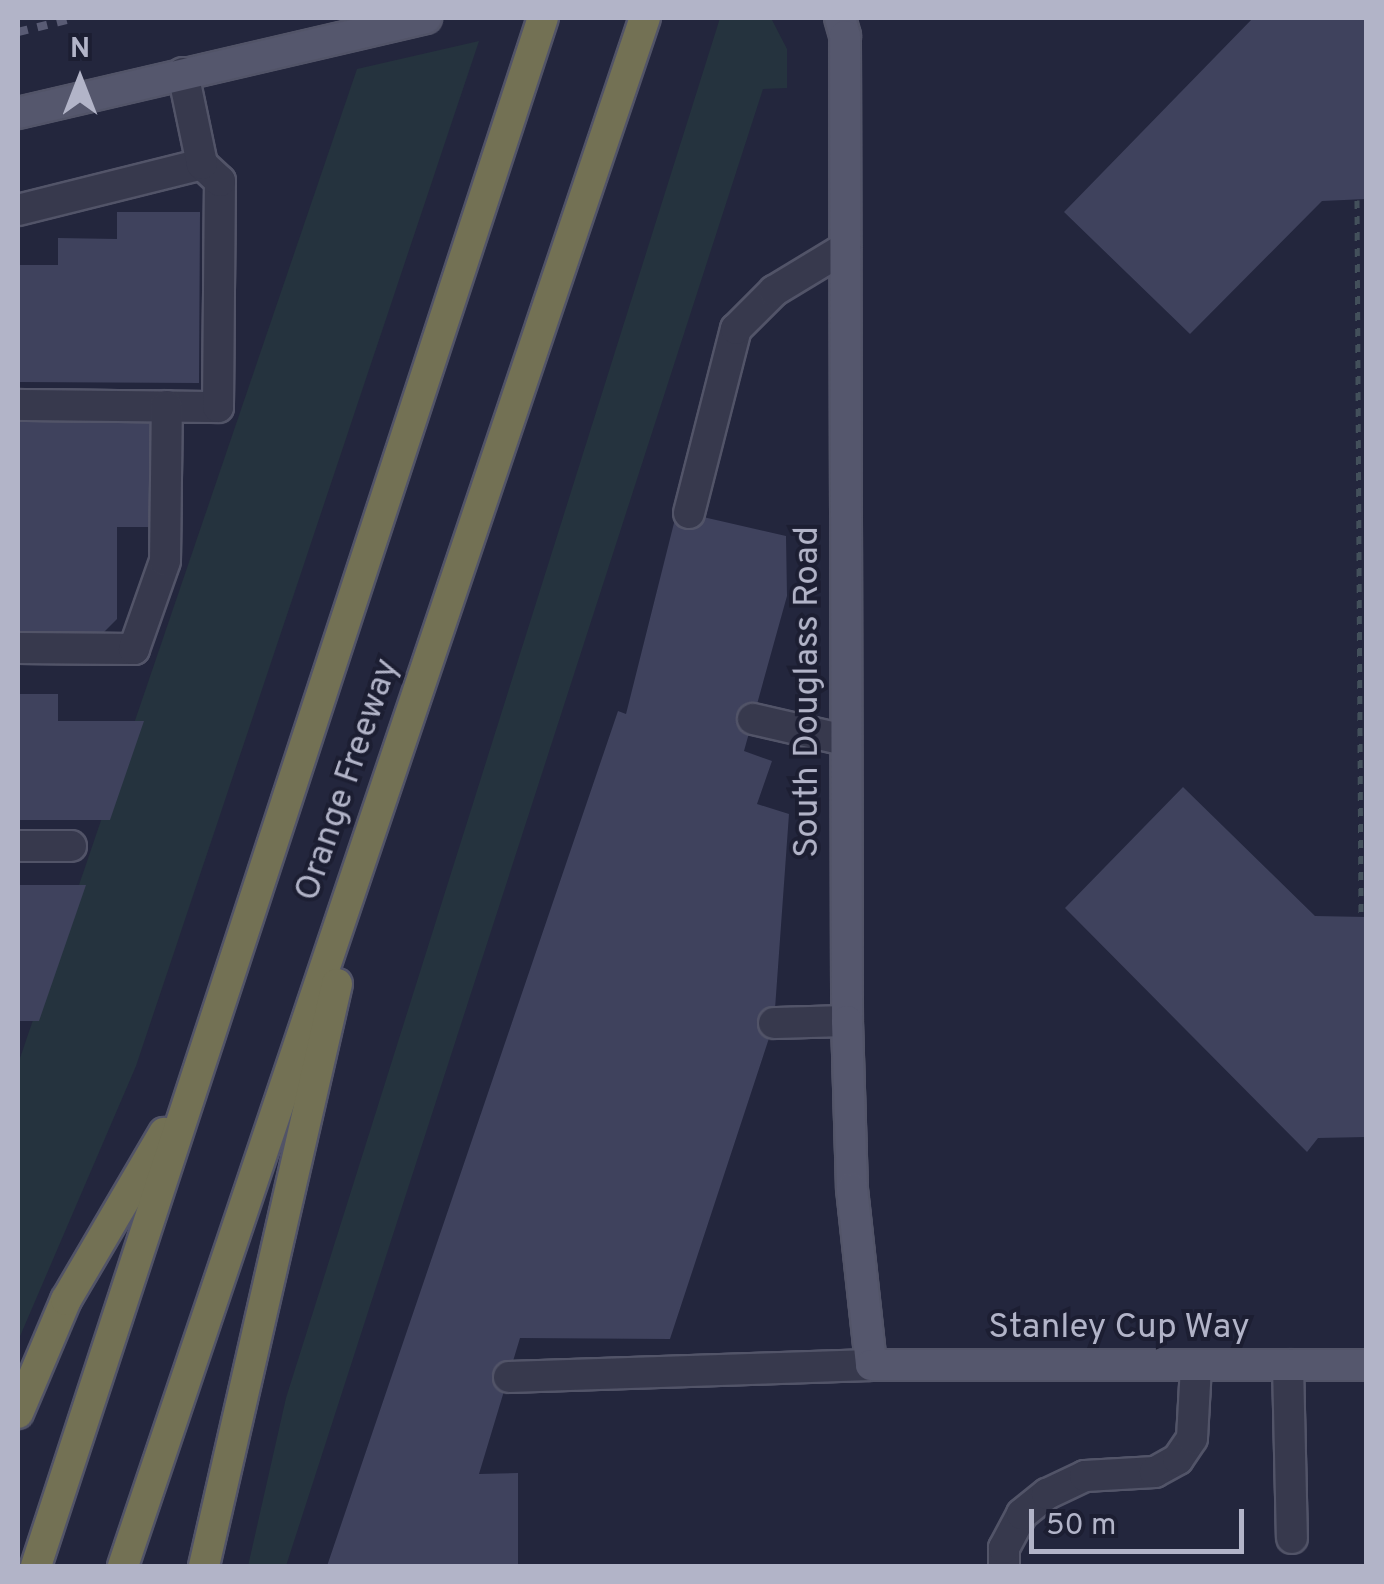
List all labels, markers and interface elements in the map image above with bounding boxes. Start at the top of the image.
north arrow [30,30,130,130]
text: N [70,32,90,68]
street label: South Douglass Road [787,526,829,858]
street label: Orange Freeway [287,653,409,907]
street label: Stanley Cup Way [988,1307,1250,1349]
scale bar [1034,1489,1249,1551]
text: 50 m [1046,1508,1116,1545]

